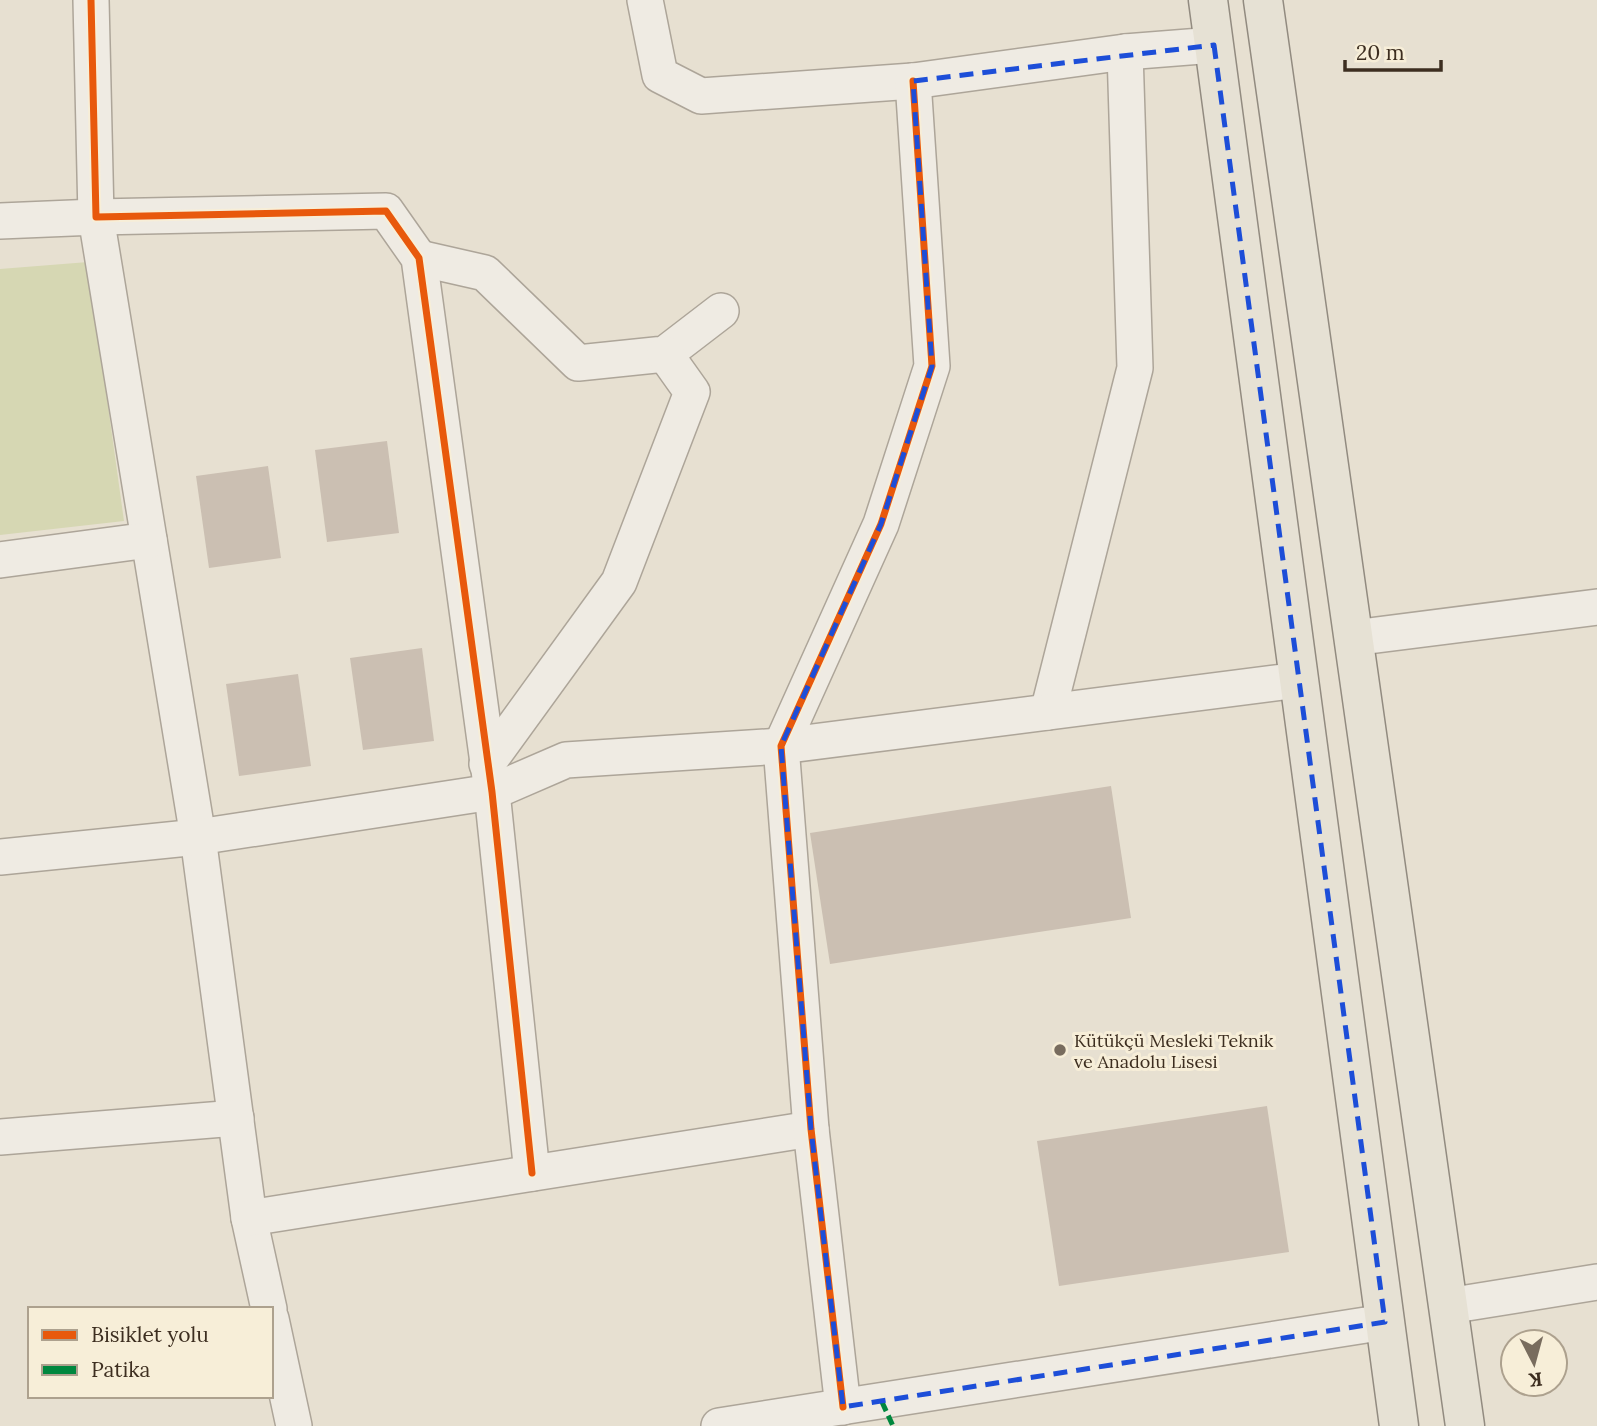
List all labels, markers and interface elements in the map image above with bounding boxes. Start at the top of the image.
scale bar [1345,28,1441,72]
text: 20 m [1356,39,1405,66]
place label: Kütükçü Mesleki Teknik ve Anadolu Lisesi [1074,1029,1274,1073]
marker: Kütükçü Mesleki Teknik ve Anadolu Lisesi [1052,1042,1068,1058]
legend [28,1307,273,1398]
text: Bisiklet yolu [91,1321,209,1348]
north arrow [1499,1328,1569,1398]
text: Patika [91,1356,151,1383]
text: K [1527,1367,1544,1393]

